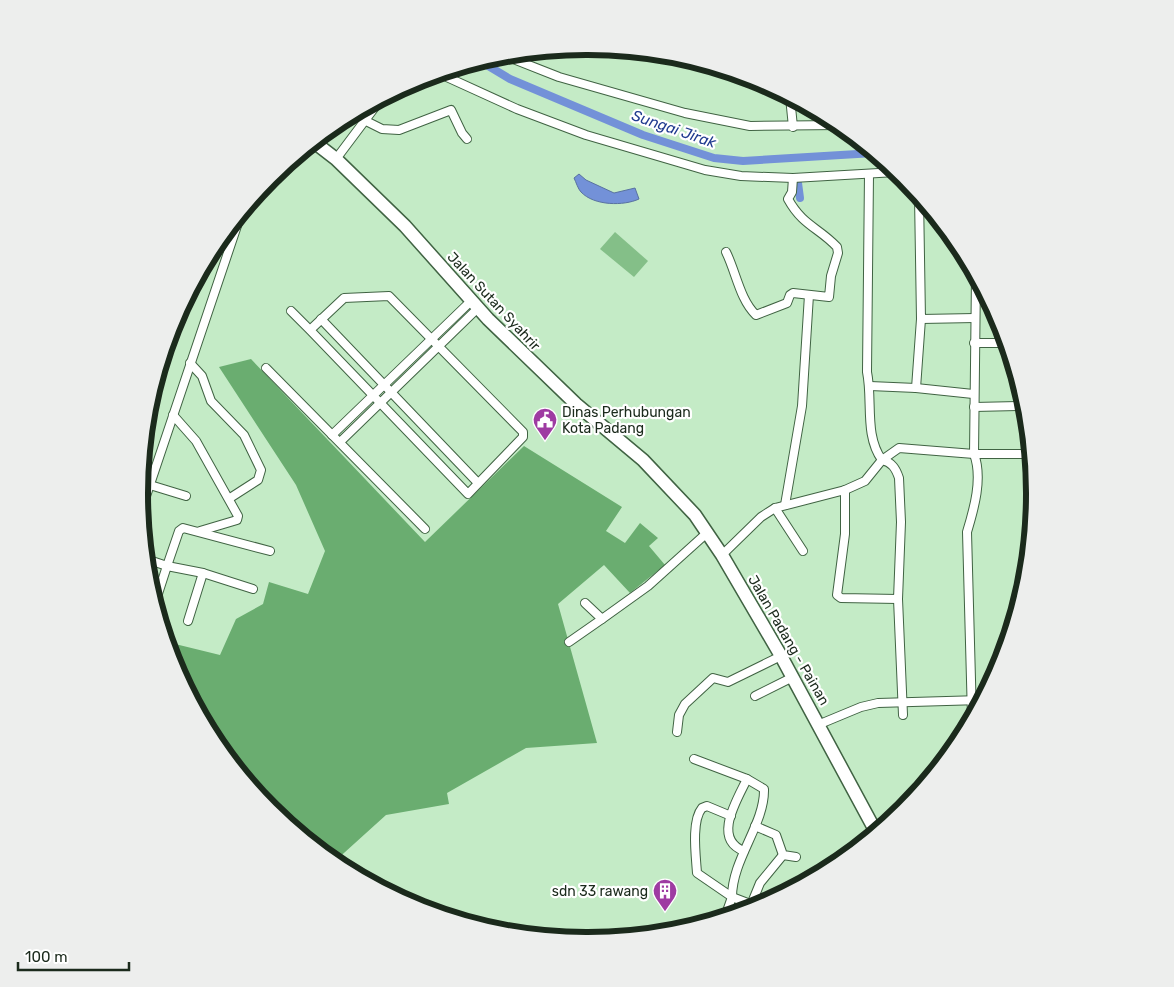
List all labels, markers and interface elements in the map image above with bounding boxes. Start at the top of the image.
water label: Sungai Jirak [630,106,719,152]
street label: Jalan Sutan Syahrir [444,249,544,355]
place label: Dinas Perhubungan Kota Padang [562,404,691,437]
public building icon: Dinas Perhubungan Kota Padang [532,407,558,441]
street label: Jalan Padang - Painan [744,572,833,708]
building icon: sdn 33 rawang [652,878,678,912]
place label: sdn 33 rawang [552,883,648,900]
scale bar [18,940,129,972]
text: 100 m [25,948,67,966]

